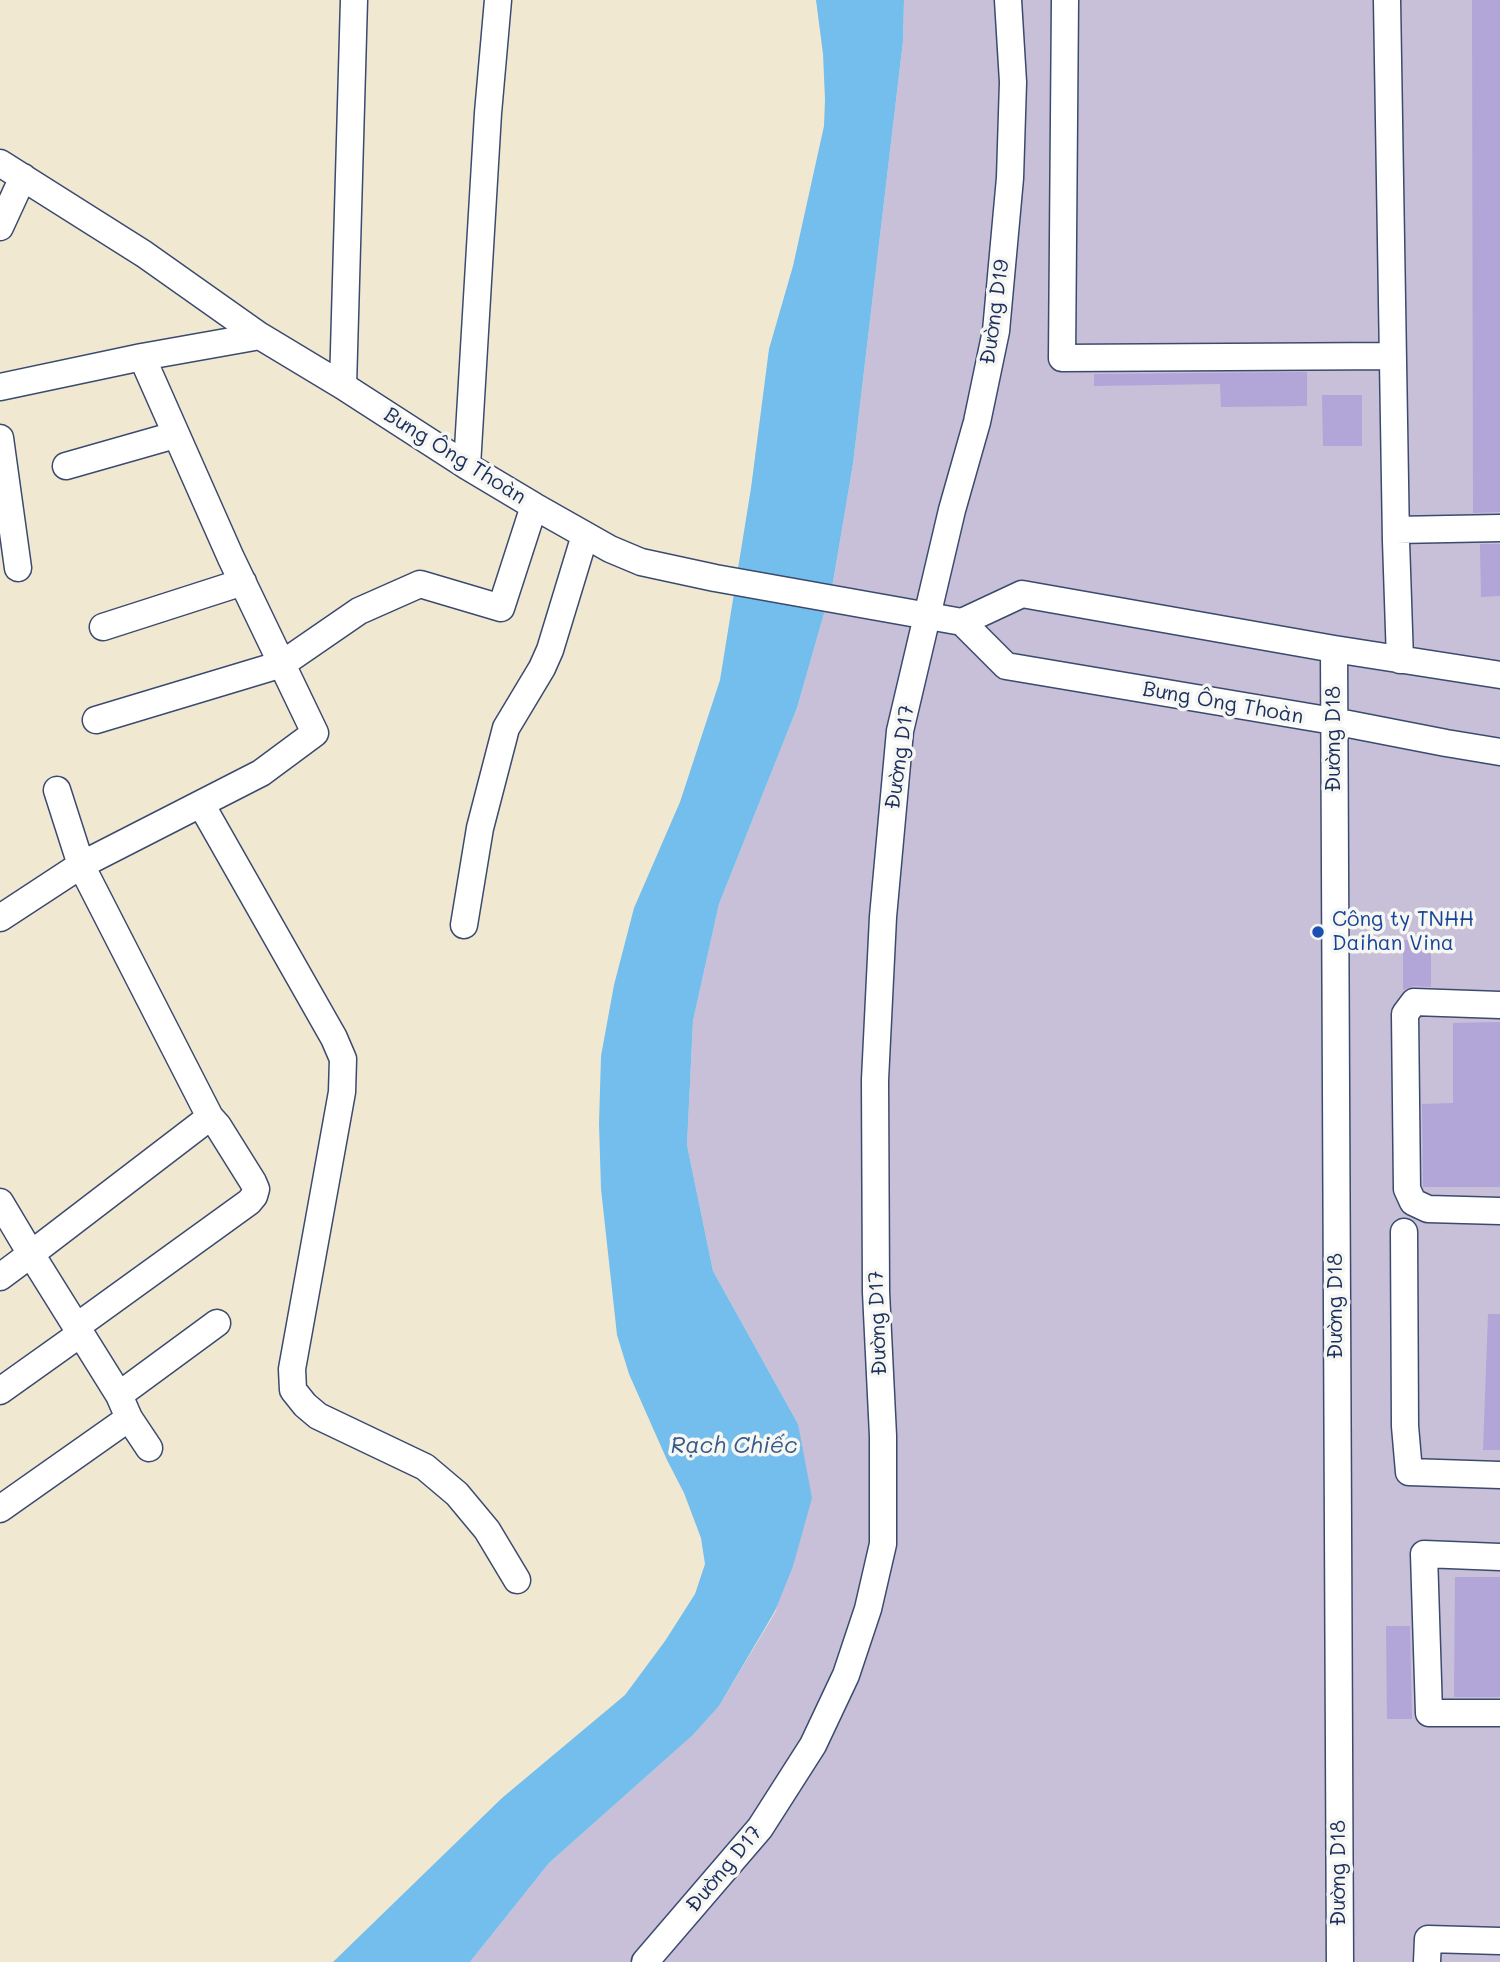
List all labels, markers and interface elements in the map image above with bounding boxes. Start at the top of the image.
street label: Đường D19 [975,258,1015,366]
street label: Bưng Ông Thoàn [379,402,531,510]
street label: Bưng Ông Thoàn [1141,676,1305,730]
street label: Đường D18 [1321,686,1347,792]
street label: Đường D17 [880,703,920,811]
place label: Công ty TNHH Daihan Vina [1332,907,1474,957]
marker: Công ty TNHH Daihan Vina [1310,924,1326,940]
street label: Đường D18 [1323,1253,1349,1359]
street label: Đường D17 [864,1270,892,1376]
water label: Rạch Chiếc [670,1432,798,1460]
street label: Đường D18 [1326,1820,1352,1926]
street label: Đường D17 [681,1821,767,1917]

